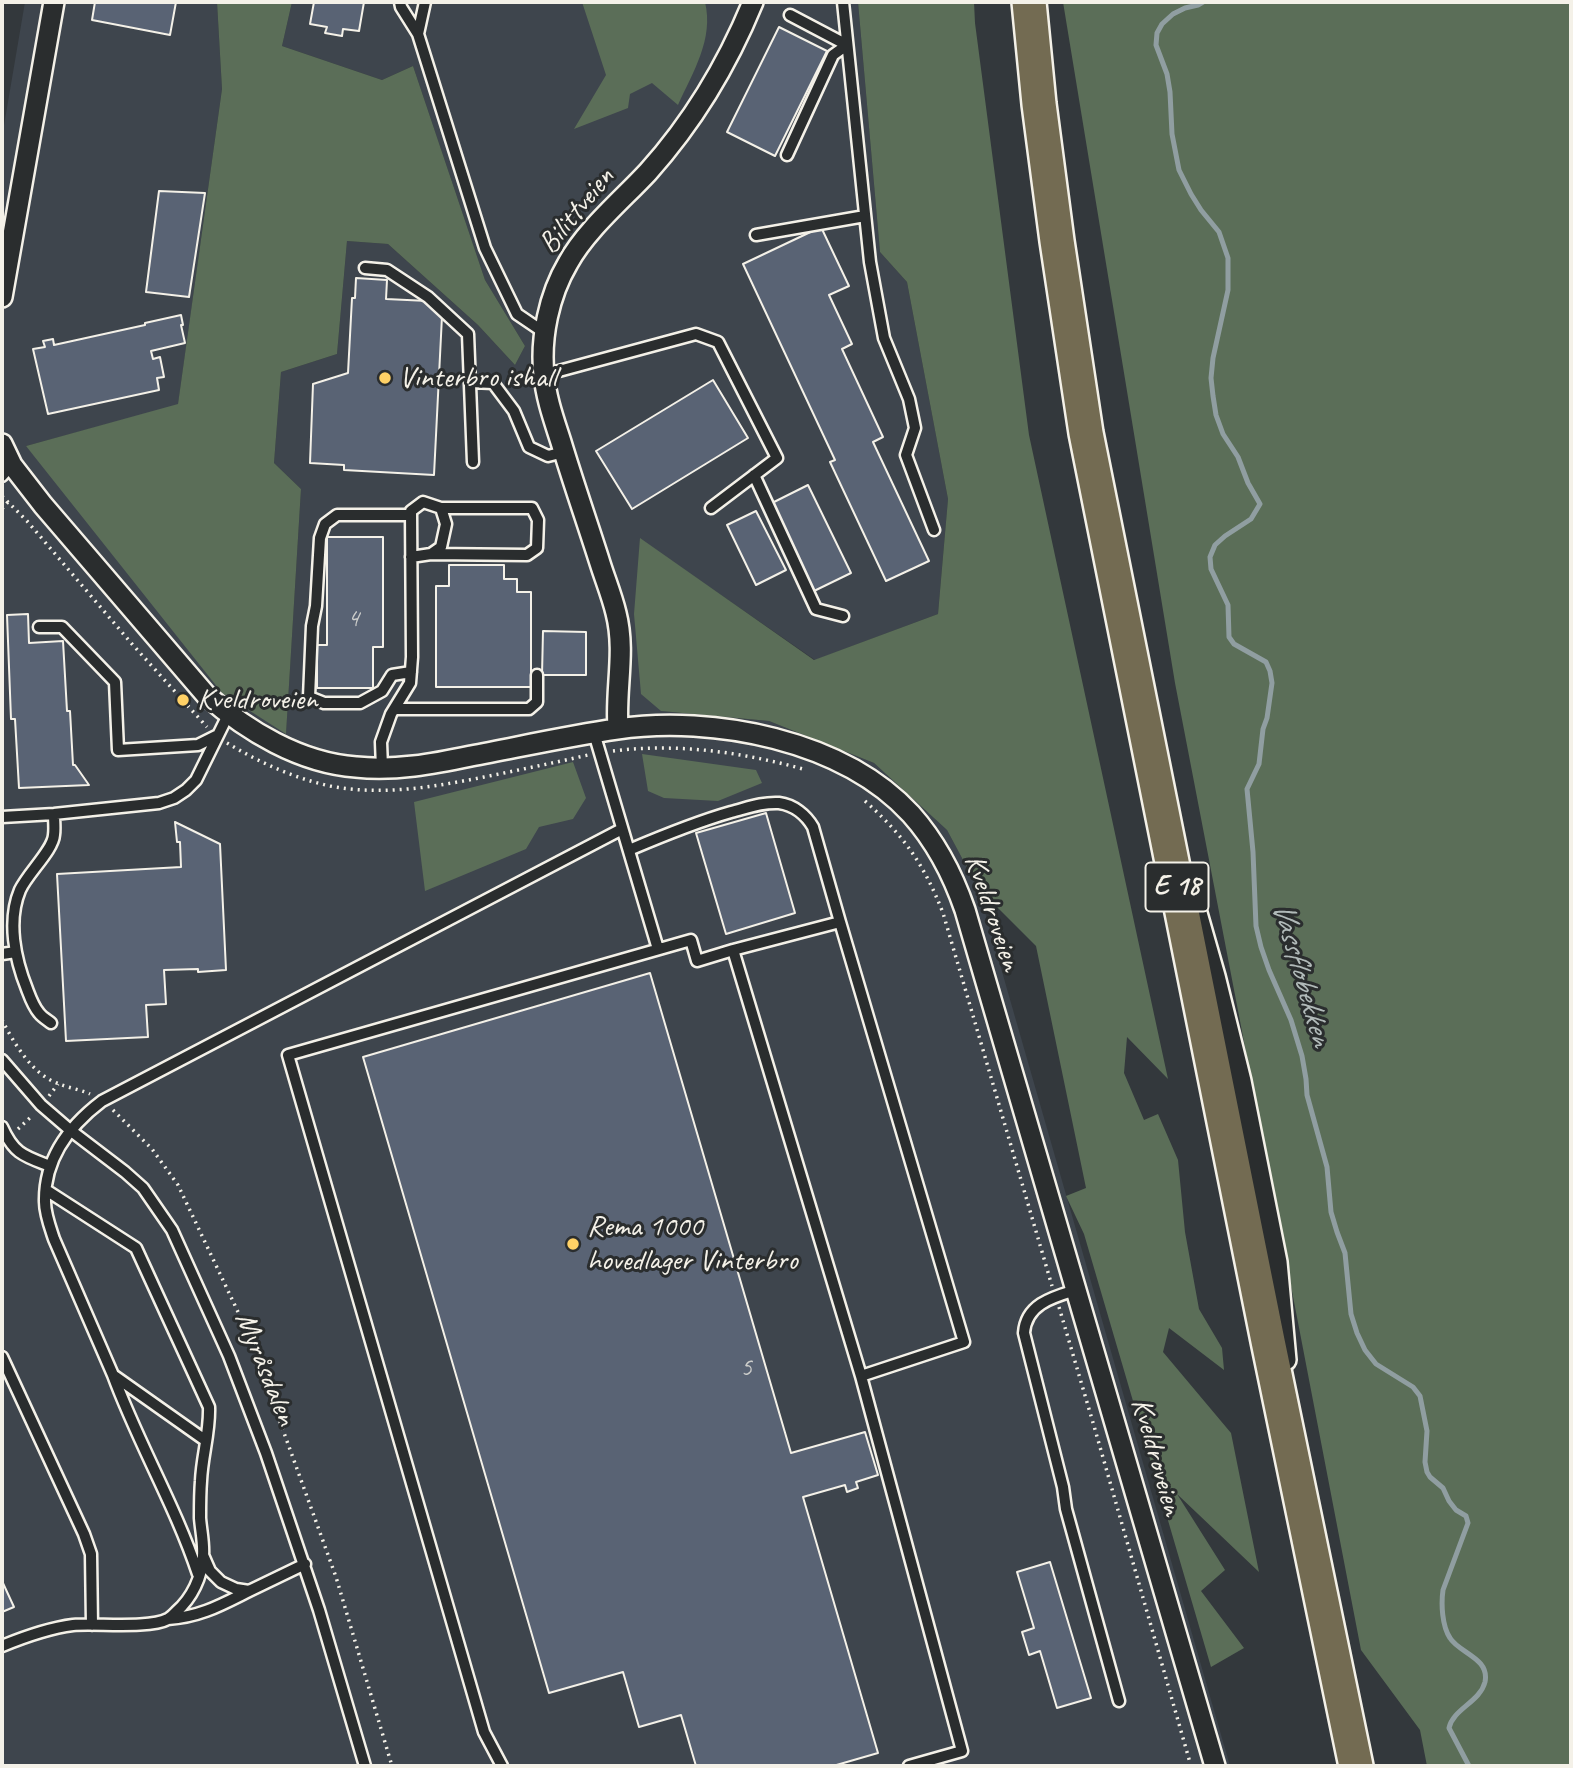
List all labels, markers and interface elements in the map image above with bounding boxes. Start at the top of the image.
street label: Bilittveien [531,161,623,261]
place label: Vinterbro ishall [399,360,557,396]
marker: Vinterbro ishall [377,370,393,386]
house number: 4 [347,603,359,635]
place label: Kveldroveien [197,682,318,718]
marker: Kveldroveien [175,692,191,708]
street label: Kveldroveien [955,850,1029,976]
road number: E 18 [1146,862,1208,912]
water label: Vassflobekken [1262,897,1340,1051]
place label: Rema 1000 hovedlager Vinterbro [587,1209,798,1280]
marker: Rema 1000 hovedlager Vinterbro [565,1236,581,1252]
street label: Myråsdalen [226,1307,304,1431]
house number: 5 [740,1352,752,1384]
street label: Kveldroveien [1122,1394,1190,1520]

